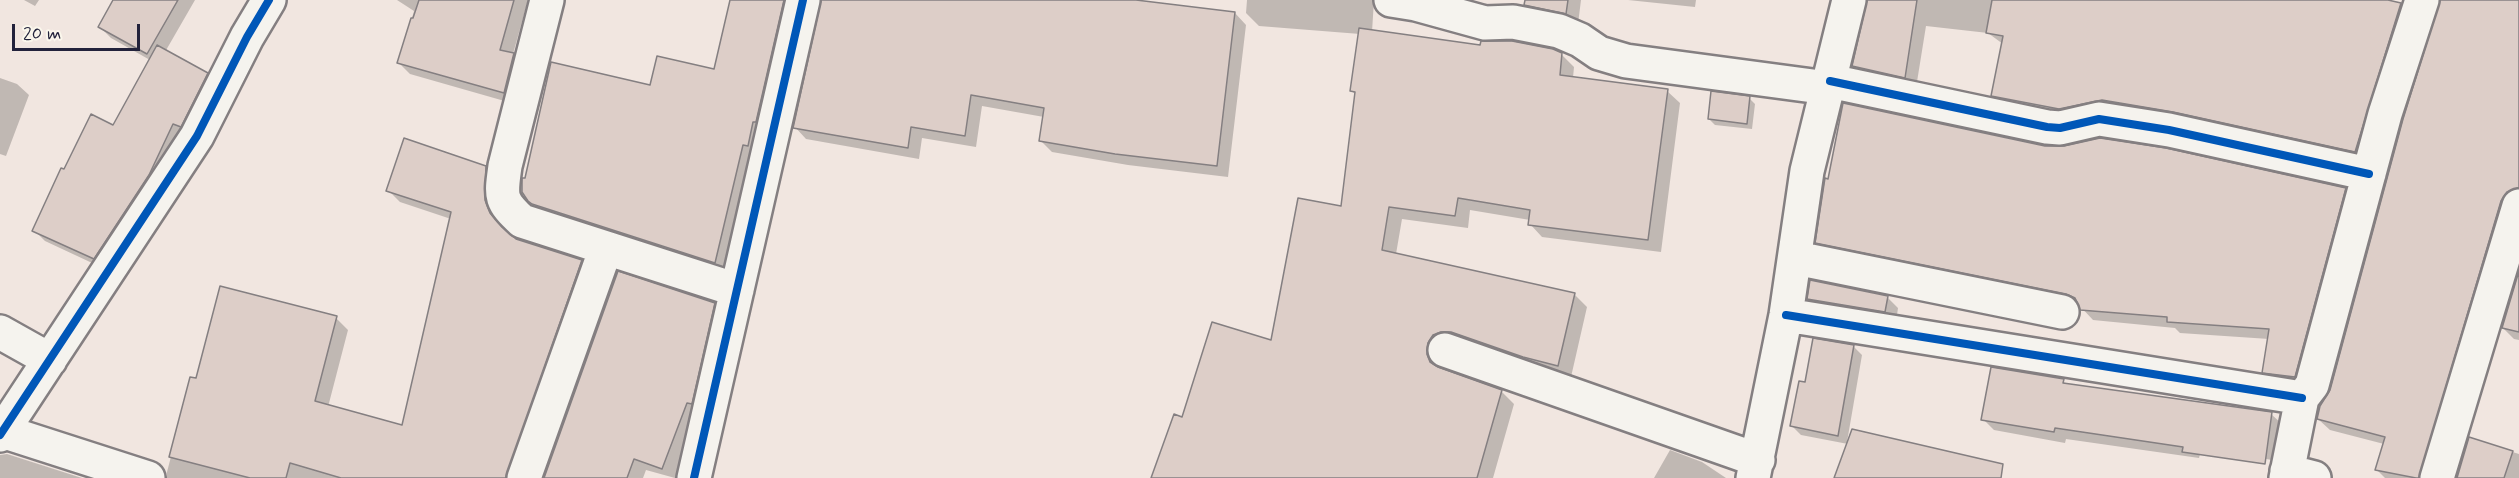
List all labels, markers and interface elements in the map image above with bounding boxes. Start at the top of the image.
scale bar [15,12,142,50]
text: 20 m [23,22,61,46]

